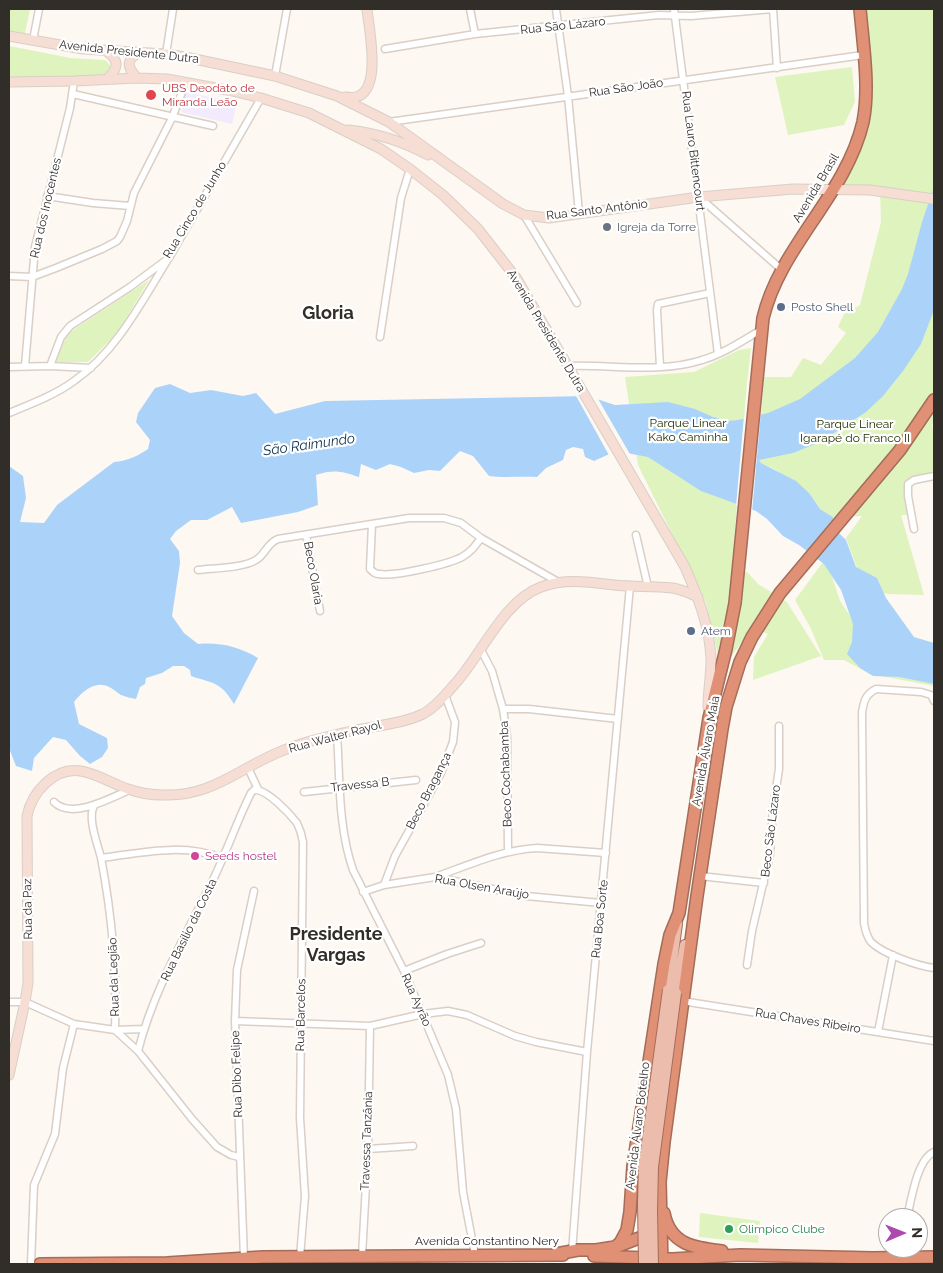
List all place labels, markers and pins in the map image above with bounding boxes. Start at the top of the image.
place label: UBS Deodato de Miranda Leão [162,81,255,109]
marker: UBS Deodato de Miranda Leão [144,88,158,102]
place label: Igreja da Torre [617,220,696,234]
marker: Igreja da Torre [601,221,613,233]
place label: Posto Shell [791,300,853,314]
marker: Posto Shell [775,301,787,313]
place label: Atem [701,624,731,638]
marker: Atem [685,625,697,637]
place label: Seeds hostel [205,849,277,863]
marker: Seeds hostel [189,850,201,862]
place label: Olimpico Clube [739,1222,825,1236]
marker: Olimpico Clube [723,1223,735,1235]

